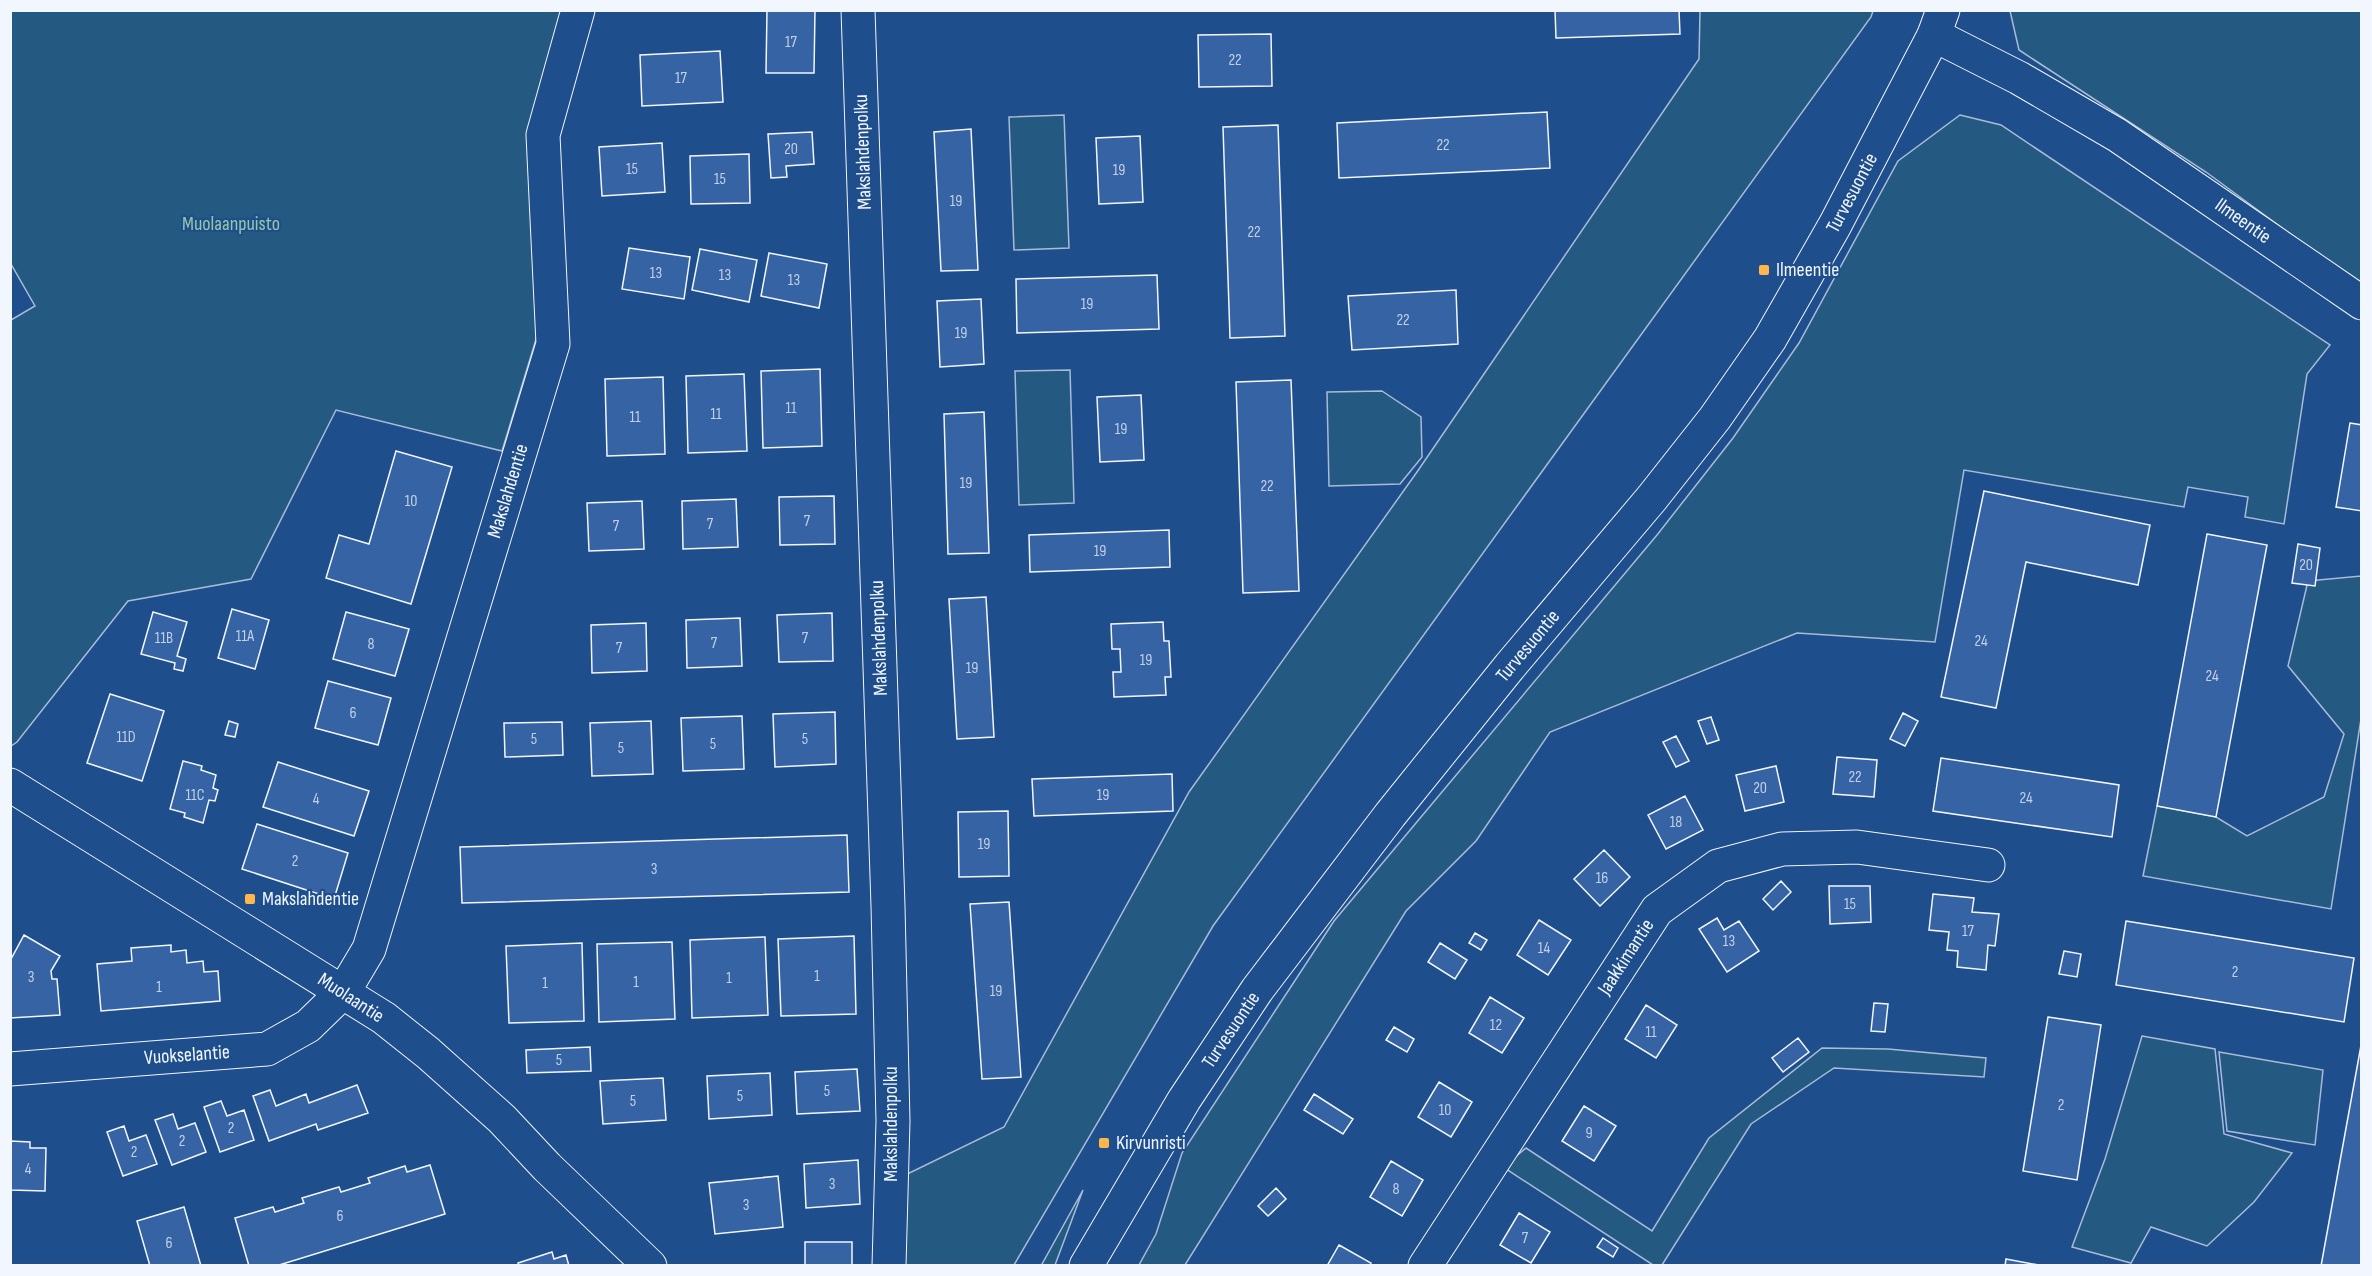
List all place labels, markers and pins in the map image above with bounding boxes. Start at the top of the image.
place label: Ilmeentie [1776,258,1839,282]
marker: Ilmeentie [1757,263,1771,277]
place label: Makslahdentie [262,887,359,911]
marker: Makslahdentie [243,892,257,906]
place label: Kirvunristi [1116,1131,1186,1155]
marker: Kirvunristi [1097,1136,1111,1150]

